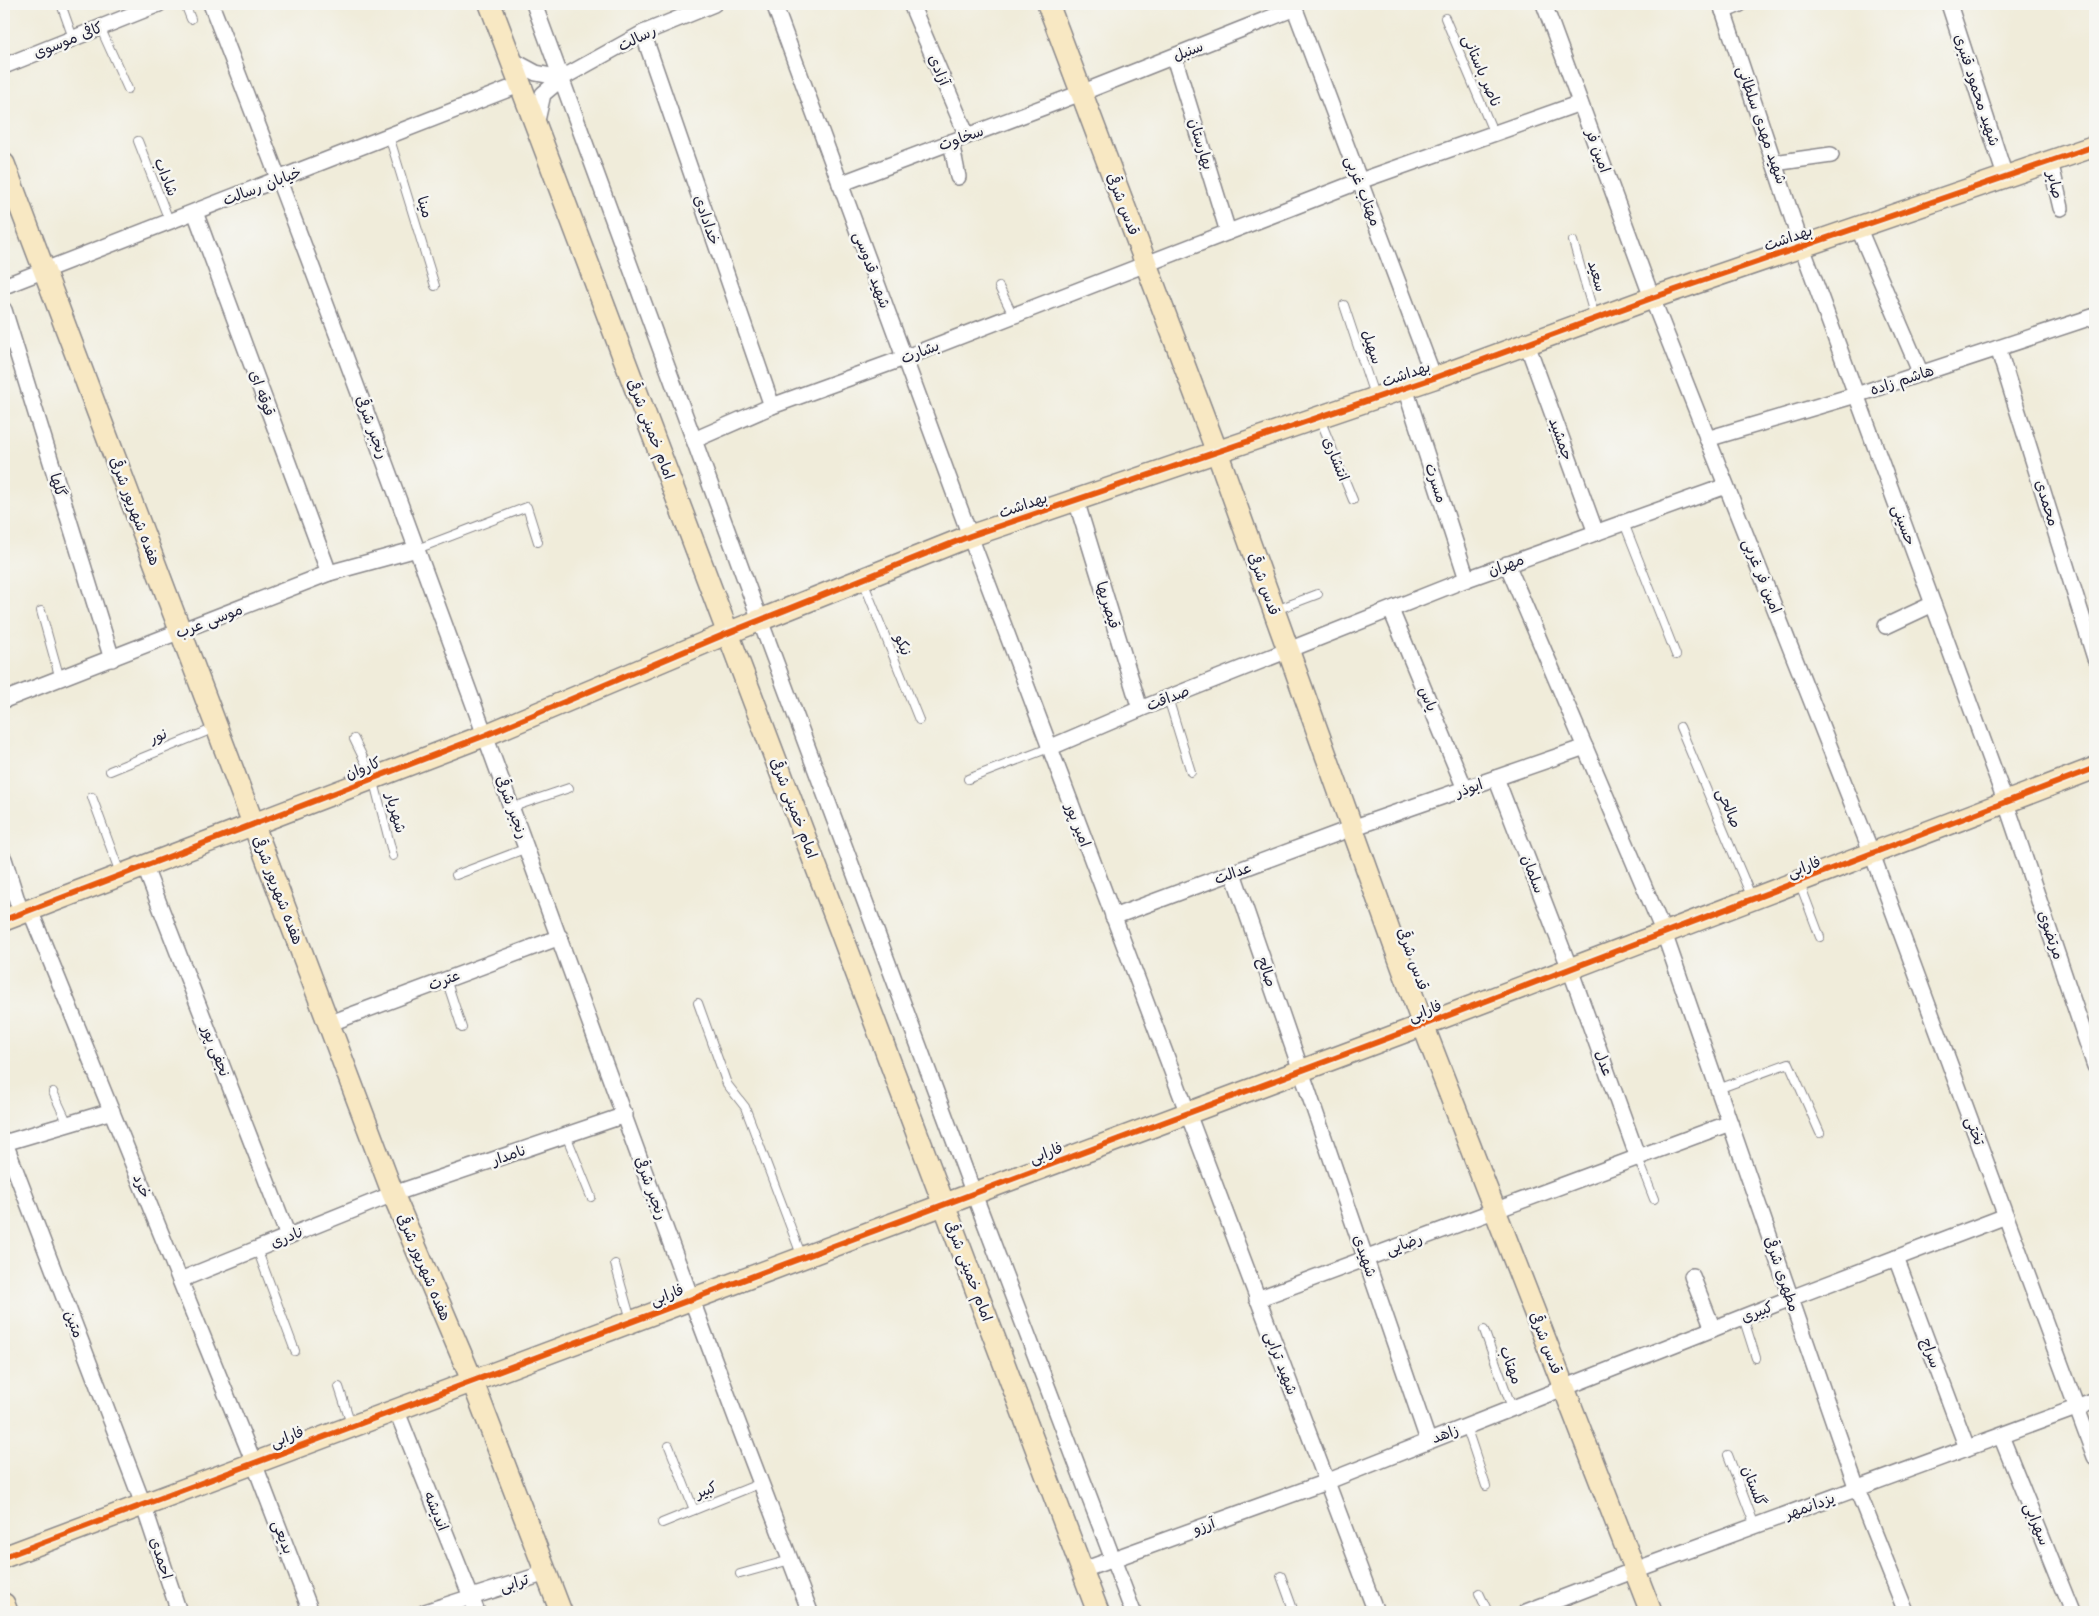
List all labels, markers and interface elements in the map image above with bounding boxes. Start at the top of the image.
street label: کافی موسوی [30,17,106,63]
street label: رسالت [615,20,659,56]
street label: شهید محمود قنبری [1949,31,2005,149]
street label: ناصر باستانی [1458,32,1506,110]
street label: سنبل [1170,36,1206,66]
street label: آزادی [924,51,955,90]
street label: شهید مهدی سلطانی [1732,63,1792,187]
street label: بهارستان [1184,116,1218,172]
street label: سخاوت [936,121,986,155]
street label: امین فر [1580,125,1615,175]
street label: مهتاب غربی [1340,153,1386,229]
street label: شاداب [149,155,183,199]
street label: خیابان رسالت [220,162,304,210]
street label: صابر [2042,167,2068,201]
street label: قدس شرقی [1102,170,1145,238]
street label: خدادادی [689,192,725,248]
street label: مینا [412,194,438,220]
street label: بهداشت [1761,220,1815,256]
street label: شهید قدوسی [849,229,895,311]
street label: سعید [1583,258,1611,294]
street label: سهیل [1357,327,1387,367]
street label: بشارت [898,336,942,368]
street label: بهداشت [1379,356,1433,392]
street label: هاشم زاده [1867,360,1937,402]
street label: قوقه ای [244,367,280,419]
street label: امام خمینی شرقی [622,375,680,483]
street label: رنجبر شرقی [351,392,394,461]
street label: جمشید [1544,415,1578,463]
street label: انتشاری [1318,434,1354,484]
street label: هفده شهریور شرقی [105,453,166,568]
street label: مسرت [1420,461,1452,505]
street label: گلها [45,471,71,499]
street label: محمدی [2030,477,2064,529]
street label: بهداشت [996,487,1050,523]
street label: حسینی [1887,502,1921,548]
street label: امین فر غربی [1738,536,1786,616]
street label: قدس شرقی [1243,550,1286,618]
street label: مهران [1485,550,1527,580]
street label: قیصریها [1091,579,1125,631]
street label: موسی عرب [173,599,245,643]
street label: نیکو [889,631,916,659]
street label: صداقت [1144,681,1192,715]
street label: یاس [1414,683,1442,715]
street label: نور [145,723,170,749]
street label: کاروان [342,752,384,784]
street label: امام خمینی شرقی [765,754,823,862]
street label: رنجبر شرقی [491,772,534,841]
street label: ابوذر [1452,774,1485,802]
street label: صالحی [1712,785,1746,831]
street label: شهریار [381,790,411,835]
street label: امیر پور [1060,799,1095,850]
street label: هفده شهریور شرقی [248,832,309,947]
street label: فارابی [1784,851,1824,883]
street label: سلمان [1517,852,1549,896]
street label: عدالت [1211,857,1255,889]
street label: مرتضوی [2033,908,2069,962]
street label: قدس شرقی [1392,925,1435,993]
street label: صالح [1253,954,1281,990]
street label: عترت [425,965,463,995]
street label: فارابی [1405,995,1445,1027]
street label: نجفی پور [197,1022,235,1079]
street label: عدل [1590,1047,1618,1079]
street label: تختی [1961,1114,1990,1149]
street label: فارابی [1026,1137,1066,1169]
street label: نامدار [488,1140,529,1171]
street label: رنجبر شرقی [630,1153,673,1222]
street label: خرد [128,1171,156,1201]
street label: هفده شهریور شرقی [392,1210,457,1324]
street label: امام خمینی شرقی [940,1217,998,1325]
street label: نادری [267,1221,307,1253]
street label: رضایی [1383,1228,1425,1260]
street label: شهیدی [1348,1232,1382,1280]
street label: مطهری شرقی [1760,1233,1805,1314]
street label: فارابی [647,1279,687,1311]
street label: کبیری [1738,1297,1776,1327]
street label: متین [60,1307,88,1341]
street label: قدس شرقی [1525,1309,1568,1377]
street label: شهید ترابی [1260,1328,1302,1398]
street label: سراج [1916,1335,1946,1371]
street label: مهتاب [1495,1343,1527,1387]
street label: زاهد [1429,1420,1461,1448]
street label: فارابی [267,1421,307,1453]
street label: گلستان [1737,1463,1771,1509]
street label: کبیر [690,1477,720,1504]
street label: اندیشه [419,1488,453,1534]
street label: یزدانمهر [1781,1488,1837,1525]
street label: سهرابی [2019,1500,2055,1548]
street label: آرزو [1189,1512,1219,1540]
street label: بدیعی [267,1517,299,1557]
street label: احمدی [145,1535,177,1581]
street label: ترابی [497,1569,531,1597]

